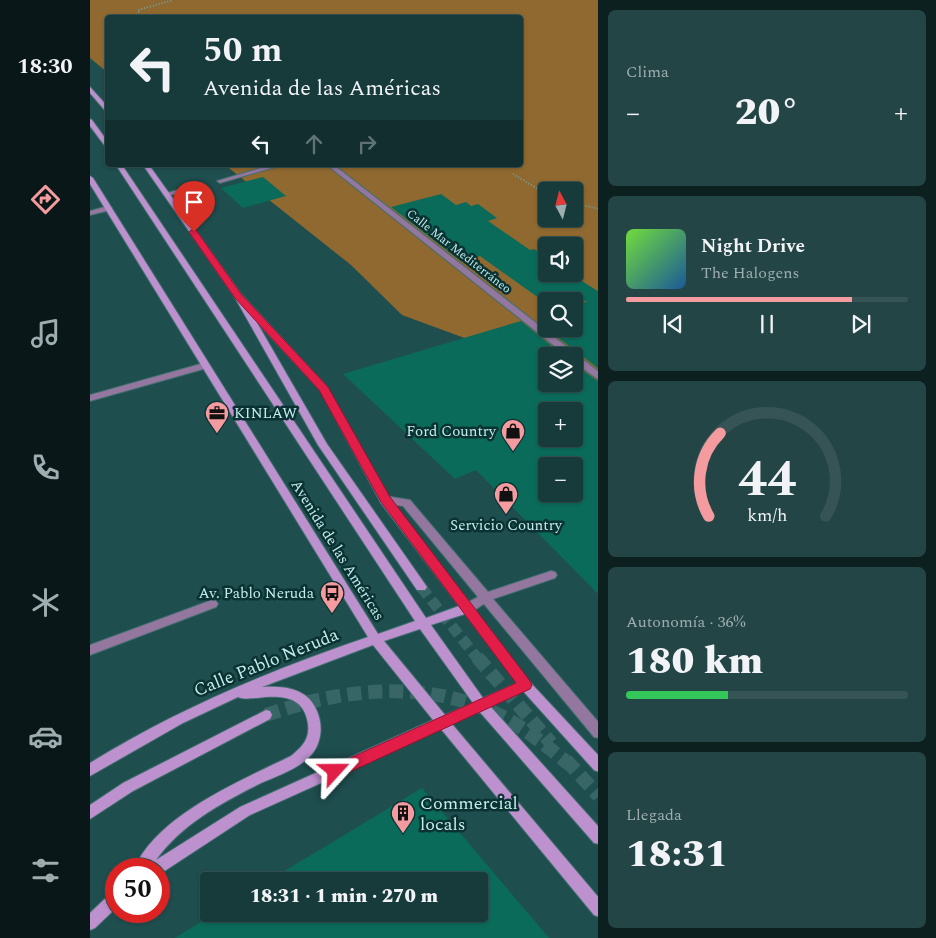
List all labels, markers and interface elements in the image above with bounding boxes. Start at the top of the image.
text: 50 m [203,24,283,77]
icon: left [120,35,185,100]
text: 18:30 [17,50,73,83]
text: Clima [626,60,669,84]
text: Avenida de las Américas [203,72,441,105]
text: 20° [735,84,799,142]
text: − [626,92,640,135]
text: + [894,92,908,135]
icon: left [247,130,275,158]
icon: ahead [300,130,328,158]
icon: right [353,130,381,158]
pin [173,181,215,232]
icon: directions [28,182,63,217]
north arrow [538,182,582,228]
map controls [538,182,583,502]
icon: arrive [180,188,208,216]
street label: Calle Mar Mediterráneo [402,204,515,298]
text: Night Drive [701,232,805,261]
button: sound [538,237,583,282]
text: The Halogens [701,261,799,285]
button: search [538,292,583,337]
icon: previous [659,310,687,338]
icon: pause [753,310,781,338]
icon: next [847,310,875,338]
icon: music [28,316,63,351]
button: layers [538,347,583,392]
office icon: KINLAW [204,400,230,434]
place label: KINLAW [234,402,297,425]
button: + [538,402,583,447]
shop icon: Ford Country [500,418,526,452]
place label: Ford Country [406,420,497,443]
text: 44 [738,440,796,519]
icon: phone [28,450,63,485]
button: − [538,457,583,502]
street label: Avenida de las Américas [285,475,390,625]
shop icon: Servicio Country [493,481,519,515]
text: km/h [747,502,787,529]
place label: Servicio Country [450,514,563,537]
bus stop icon: Av. Pablo Neruda [319,580,345,614]
place label: Av. Pablo Neruda [199,582,315,605]
icon: climate [28,585,63,620]
text: Autonomía · 36% [626,610,745,634]
street label: Calle Pablo Neruda [190,621,343,704]
text: 180 km [626,633,763,691]
icon: car [28,719,63,754]
position arrow [308,744,360,796]
place label: Commercial locals [420,790,518,838]
building icon: Commercial locals [390,800,416,834]
text: Llegada [626,803,682,827]
text: 18:31 [626,826,728,884]
icon: filters [28,853,63,888]
speed limit sign: 50 [105,858,170,923]
text: 18:31 · 1 min · 270 m [250,882,438,911]

